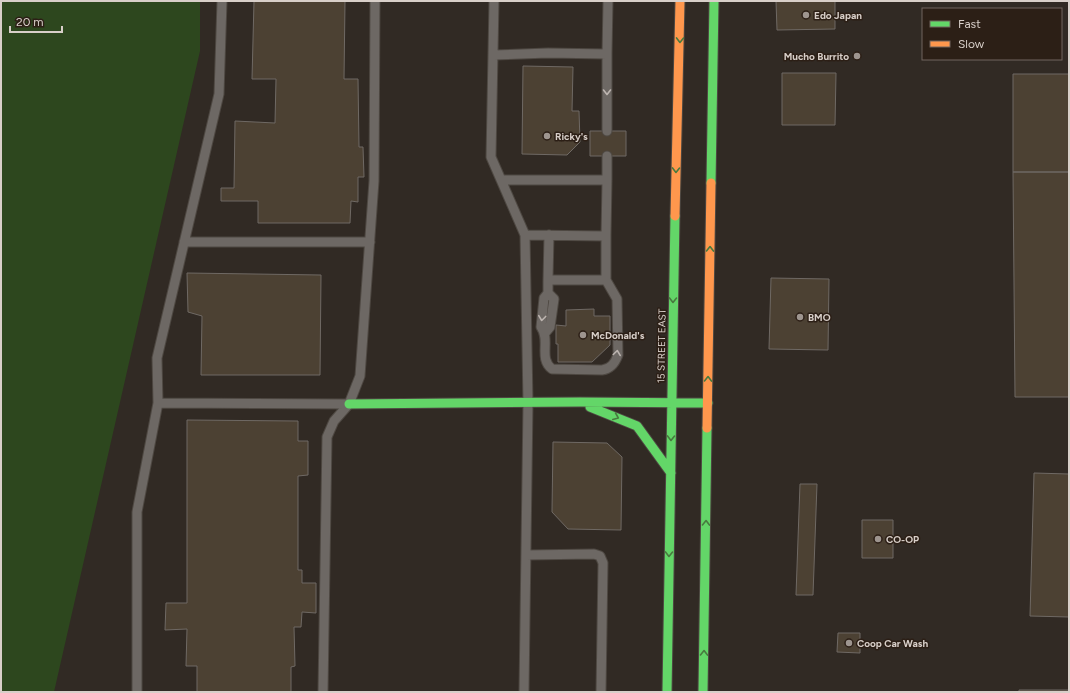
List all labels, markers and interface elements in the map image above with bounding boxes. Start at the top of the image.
scale bar [10,8,62,34]
legend [922,8,1062,60]
place label: Edo Japan [814,9,862,22]
marker: Edo Japan [801,10,811,20]
text: 20 m [16,15,44,29]
text: Fast [958,17,981,31]
one-way arrow [675,37,684,43]
text: Slow [958,37,985,51]
place label: Mucho Burrito [784,50,849,63]
marker: Mucho Burrito [852,51,862,61]
one-way arrow [603,89,611,95]
place label: Ricky's [555,130,588,143]
marker: Ricky's [542,131,552,141]
one-way arrow [672,167,681,173]
one-way arrow [706,246,714,252]
one-way arrow [669,297,678,303]
street label: 15 STREET EAST [654,308,669,383]
place label: BMO [808,311,831,324]
marker: BMO [795,312,805,322]
one-way arrow [538,315,547,321]
place label: McDonald's [591,329,645,342]
marker: McDonald's [578,330,588,340]
one-way arrow [612,350,621,357]
one-way arrow [704,376,712,382]
one-way arrow [612,413,619,421]
one-way arrow [667,435,675,441]
one-way arrow [702,520,710,526]
place label: CO-OP [886,533,919,546]
marker: CO-OP [873,534,883,544]
one-way arrow [665,551,673,557]
place label: Coop Car Wash [857,637,928,650]
marker: Coop Car Wash [844,638,854,648]
one-way arrow [700,650,708,656]

